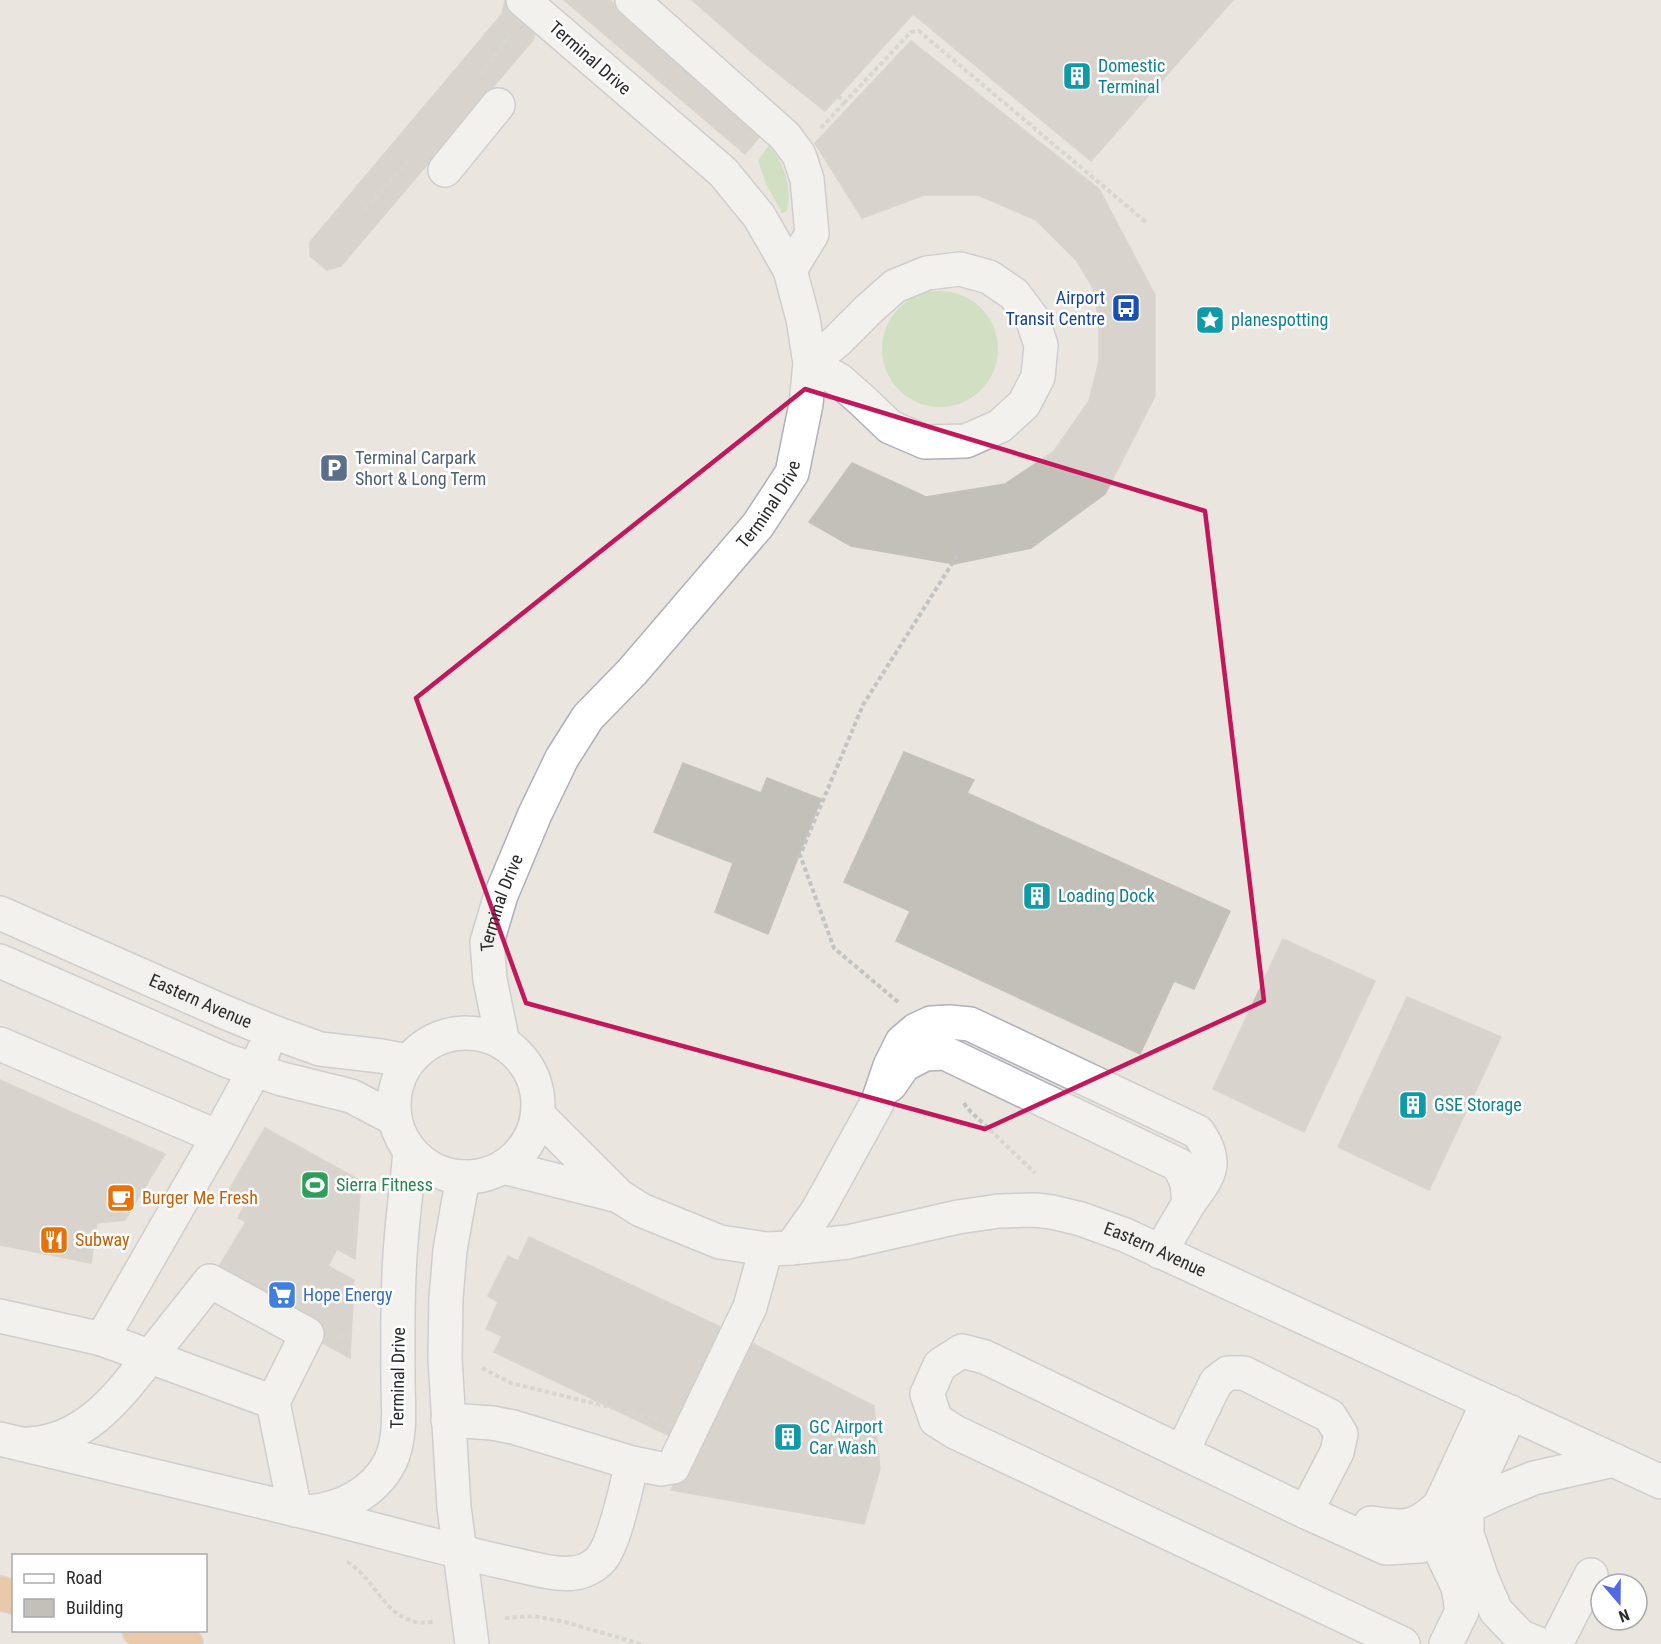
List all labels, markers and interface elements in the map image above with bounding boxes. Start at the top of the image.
street label: Terminal Drive [545,16,636,99]
place label: Domestic Terminal [1098,55,1165,97]
building icon: Domestic Terminal [1061,60,1093,92]
place label: Airport Transit Centre [1006,287,1105,329]
bus stop icon: Airport Transit Centre [1110,292,1142,324]
place icon: planespotting [1194,304,1226,336]
place label: planespotting [1231,309,1328,330]
place label: Terminal Carpark Short & Long Term [355,447,486,489]
parking icon: Terminal Carpark Short & Long Term [318,452,350,484]
street label: Terminal Drive [732,459,804,552]
street label: Terminal Drive [476,851,527,952]
building icon: Loading Dock [1021,880,1053,912]
place label: Loading Dock [1058,885,1155,906]
street label: Eastern Avenue [146,969,255,1032]
building icon: GSE Storage [1397,1089,1429,1121]
place label: GSE Storage [1434,1094,1522,1115]
sports icon: Sierra Fitness [299,1169,331,1201]
place label: Sierra Fitness [336,1174,433,1195]
cafe icon: Burger Me Fresh [105,1182,137,1214]
place label: Burger Me Fresh [142,1187,258,1208]
street label: Eastern Avenue [1101,1217,1210,1281]
restaurant icon: Subway [38,1224,70,1256]
place label: Subway [75,1229,130,1250]
supermarket icon: Hope Energy [266,1279,298,1311]
place label: Hope Energy [303,1284,393,1305]
street label: Terminal Drive [386,1327,409,1429]
place label: GC Airport Car Wash [809,1416,883,1458]
building icon: GC Airport Car Wash [772,1421,804,1453]
legend [12,1554,207,1632]
text: Road [66,1567,102,1588]
north arrow [1589,1572,1649,1632]
text: Building [66,1597,123,1618]
text: N [1616,1605,1632,1626]

